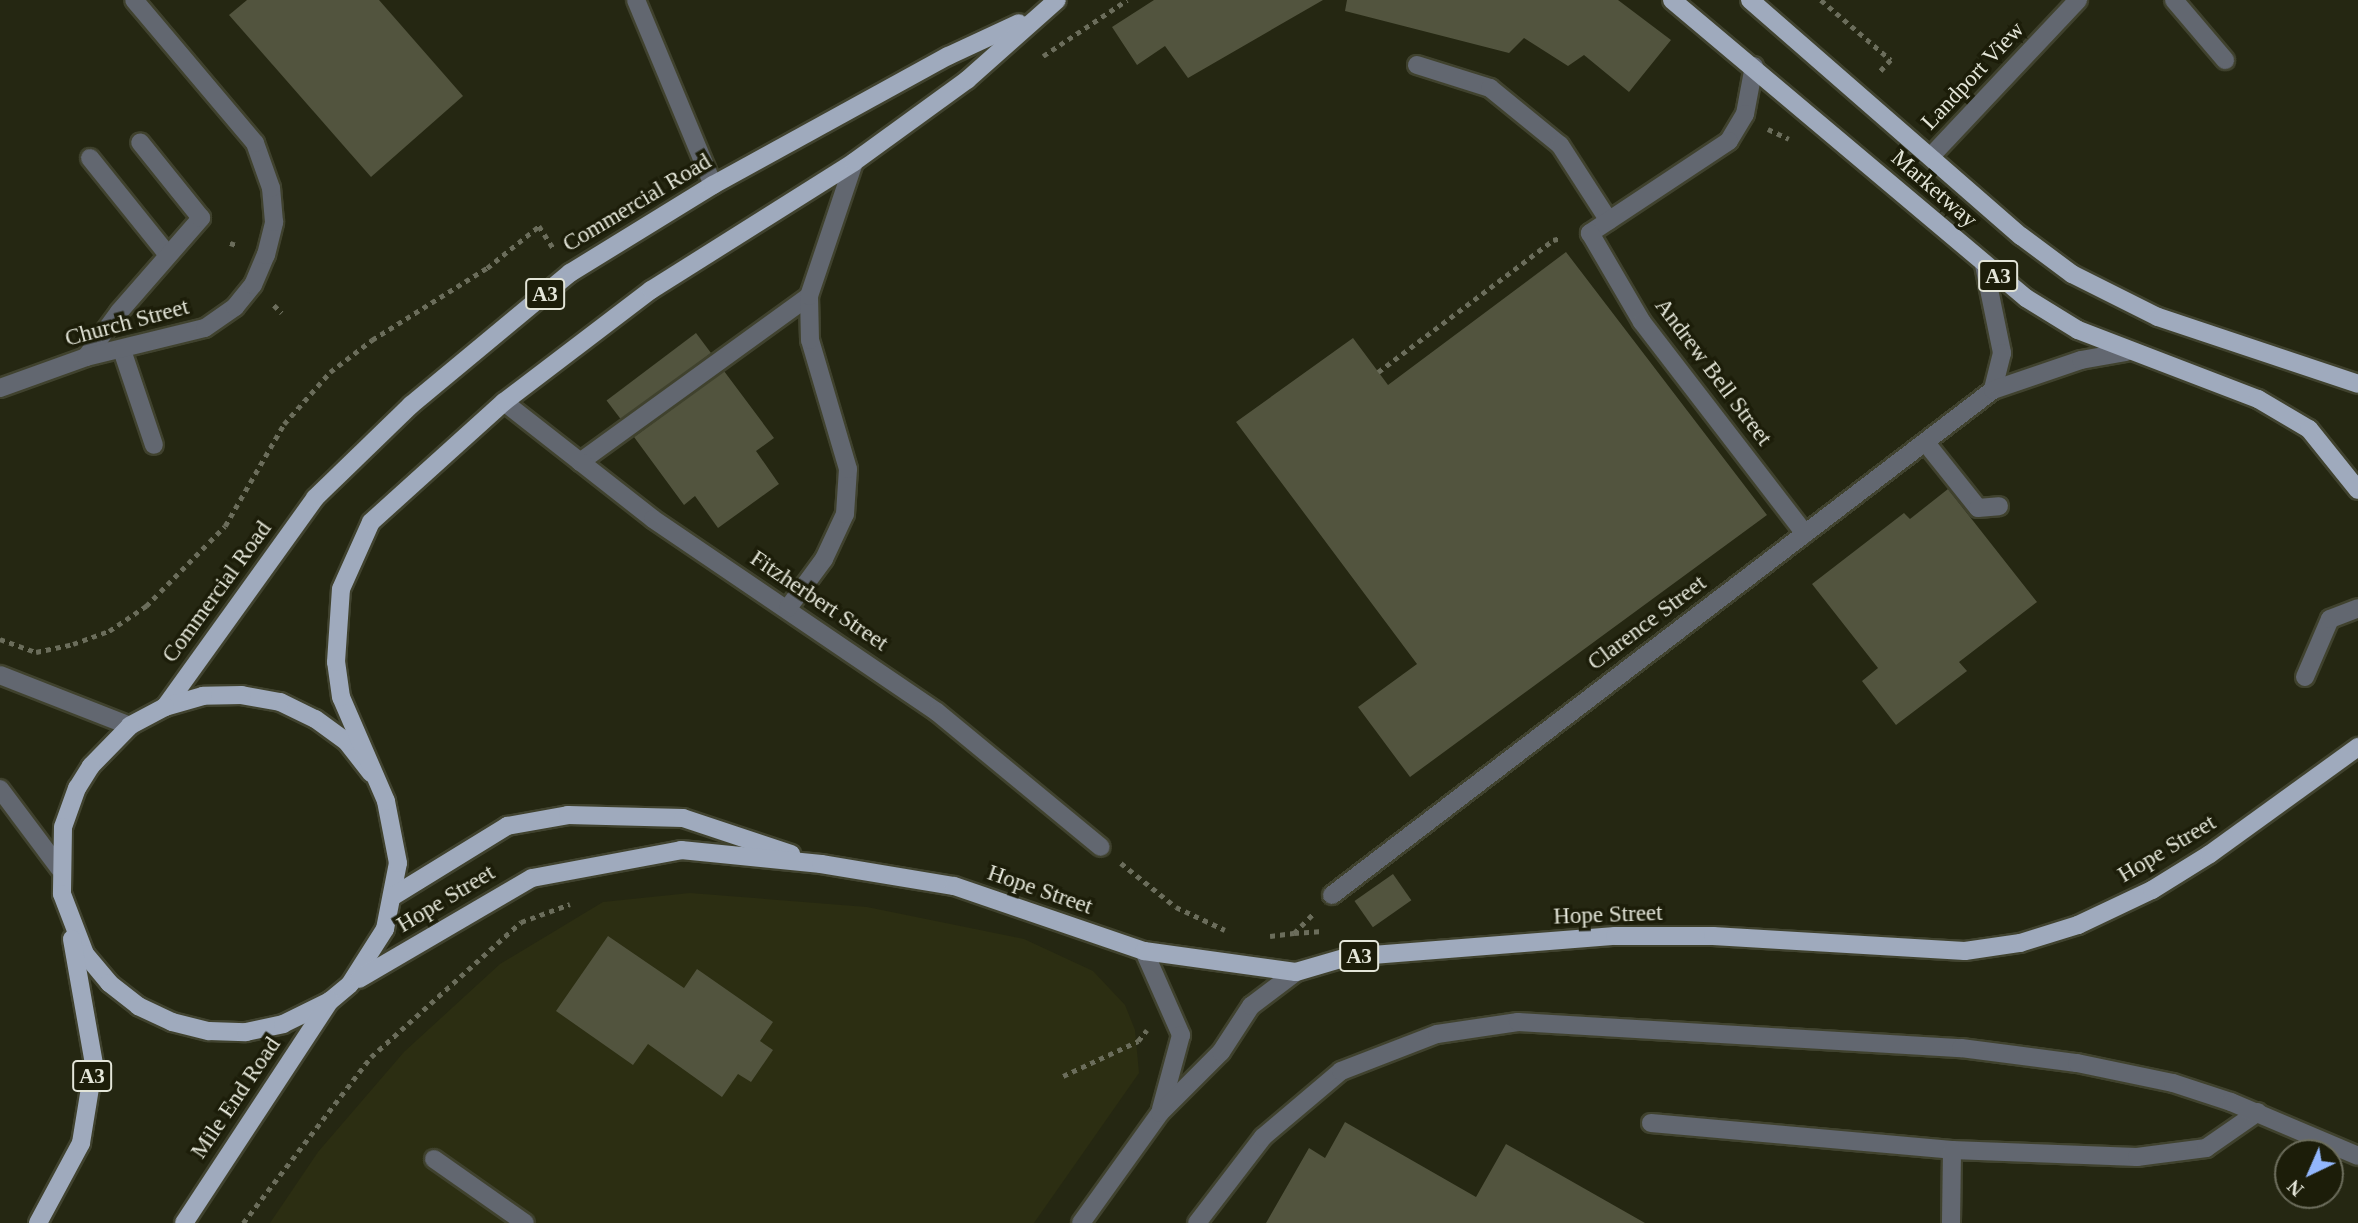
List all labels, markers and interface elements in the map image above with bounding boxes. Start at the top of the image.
street label: Landport View [1916,16,2030,136]
street label: Marketway [1885,144,1983,234]
street label: Commercial Road [558,148,716,258]
road number: A3 [1977,258,2019,294]
road number: A3 [524,276,566,312]
street label: Church Street [62,293,192,353]
street label: Andrew Bell Street [1649,293,1777,451]
street label: Commercial Road [156,516,278,668]
street label: Fitzherbert Street [745,545,893,657]
street label: Clarence Street [1582,570,1712,676]
street label: Hope Street [2113,809,2221,889]
street label: Hope Street [392,859,500,939]
street label: Hope Street [984,859,1096,921]
street label: Hope Street [1553,899,1663,931]
road number: A3 [1338,939,1380,974]
street label: Mile End Road [185,1032,287,1164]
road number: A3 [71,1058,113,1094]
north arrow [2274,1139,2344,1209]
text: N [2283,1176,2308,1200]

